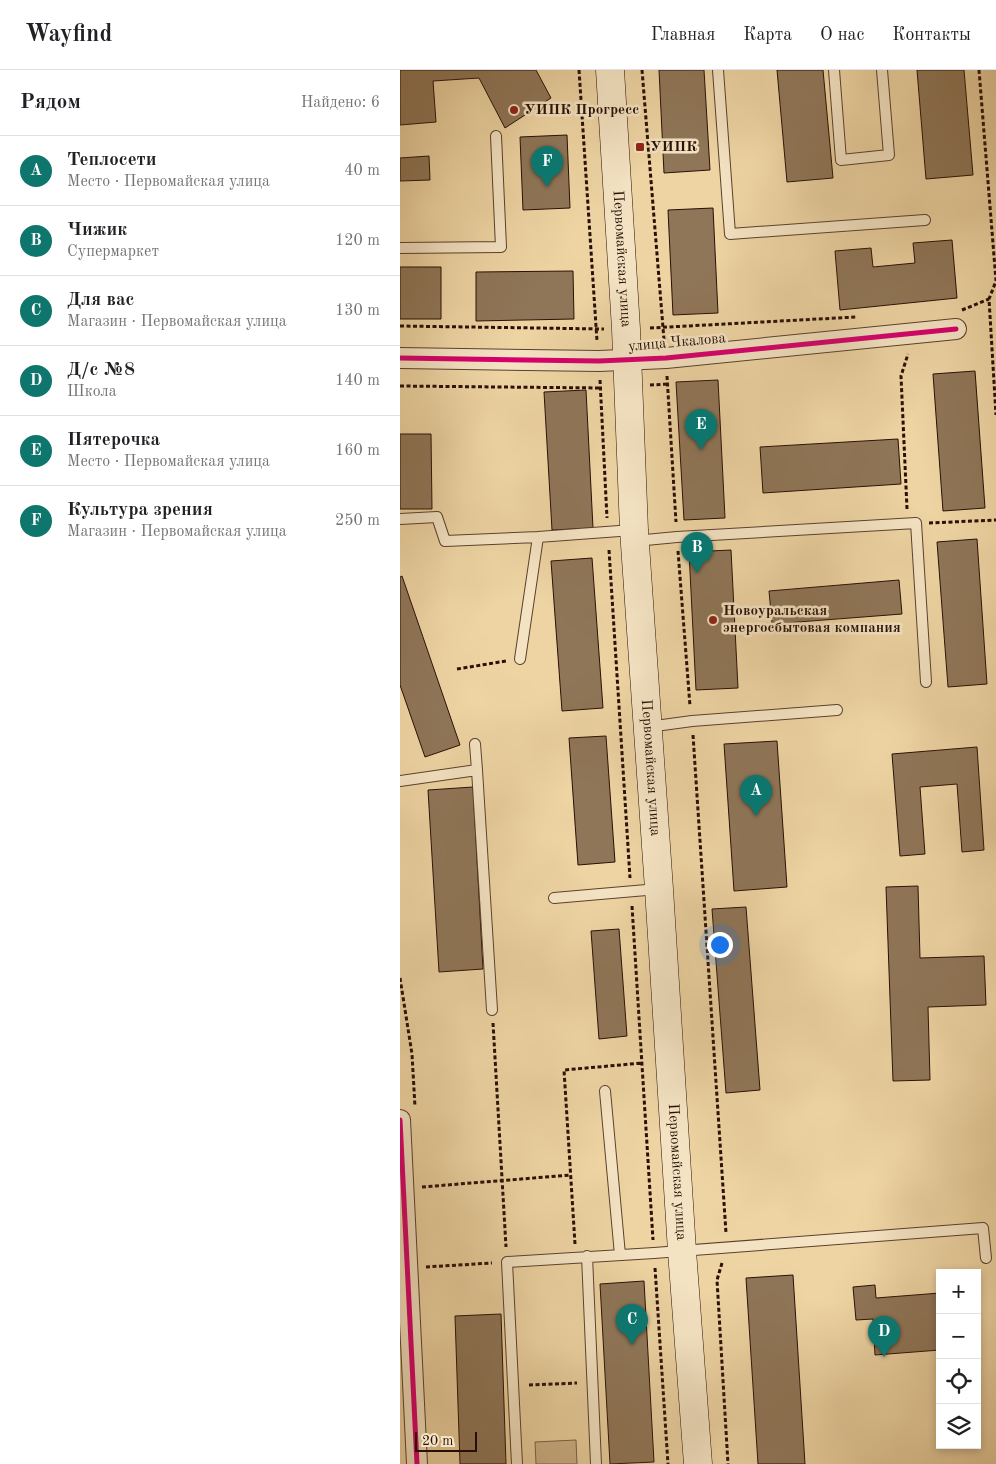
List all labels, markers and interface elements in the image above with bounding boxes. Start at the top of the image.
text: Wayfind [25,23,112,47]
text: Главная [651,26,715,44]
text: Карта [743,26,792,44]
text: О нас [820,26,864,44]
text: Контакты [892,26,971,44]
text: Рядом [20,92,81,113]
text: Найдено: 6 [301,95,380,111]
place label: УИПК Прогресс [524,103,639,118]
marker: УИПК Прогресс [508,104,520,116]
place label: УИПК [650,140,697,155]
marker: УИПК [634,141,646,153]
pin: F [531,146,563,187]
text: Теплосети [67,151,157,170]
text: A [30,163,42,179]
text: 40 m [344,163,380,179]
text: Место · Первомайская улица [67,174,270,190]
street label: Первомайская улица [610,190,633,328]
text: Чижик [67,221,127,240]
text: B [30,233,42,249]
text: 120 m [335,233,380,249]
text: Супермаркет [67,244,159,260]
text: Для вас [67,291,135,310]
text: C [31,303,41,319]
text: 130 m [335,303,380,319]
text: Магазин · Первомайская улица [67,314,287,330]
street label: улица Чкалова [627,331,727,355]
text: Д/с №8 [67,361,135,380]
text: D [30,373,42,389]
text: 140 m [335,373,380,389]
text: Школа [67,384,117,400]
pin: E [685,409,717,450]
text: Пятерочка [67,431,160,450]
text: E [30,443,42,459]
text: 160 m [335,443,380,459]
text: Место · Первомайская улица [67,454,270,470]
text: Культура зрения [67,501,213,520]
text: F [31,513,41,529]
text: 250 m [335,513,380,529]
text: Магазин · Первомайская улица [67,524,287,540]
pin: B [681,532,713,573]
place label: Новоуральская энергосбытовая компания [723,604,901,636]
marker: Новоуральская энергосбытовая компания [707,614,719,626]
street label: Первомайская улица [638,699,663,837]
pin: A [740,775,772,816]
your location [707,932,733,958]
street label: Первомайская улица [665,1103,689,1241]
map controls [936,1269,981,1449]
button: + [936,1269,981,1314]
pin: C [616,1304,648,1345]
button: − [936,1314,981,1359]
pin: D [868,1316,900,1357]
button: locate [936,1359,981,1404]
button: layers [936,1404,981,1449]
scale bar [415,1429,478,1452]
text: 20 m [422,1434,453,1448]

